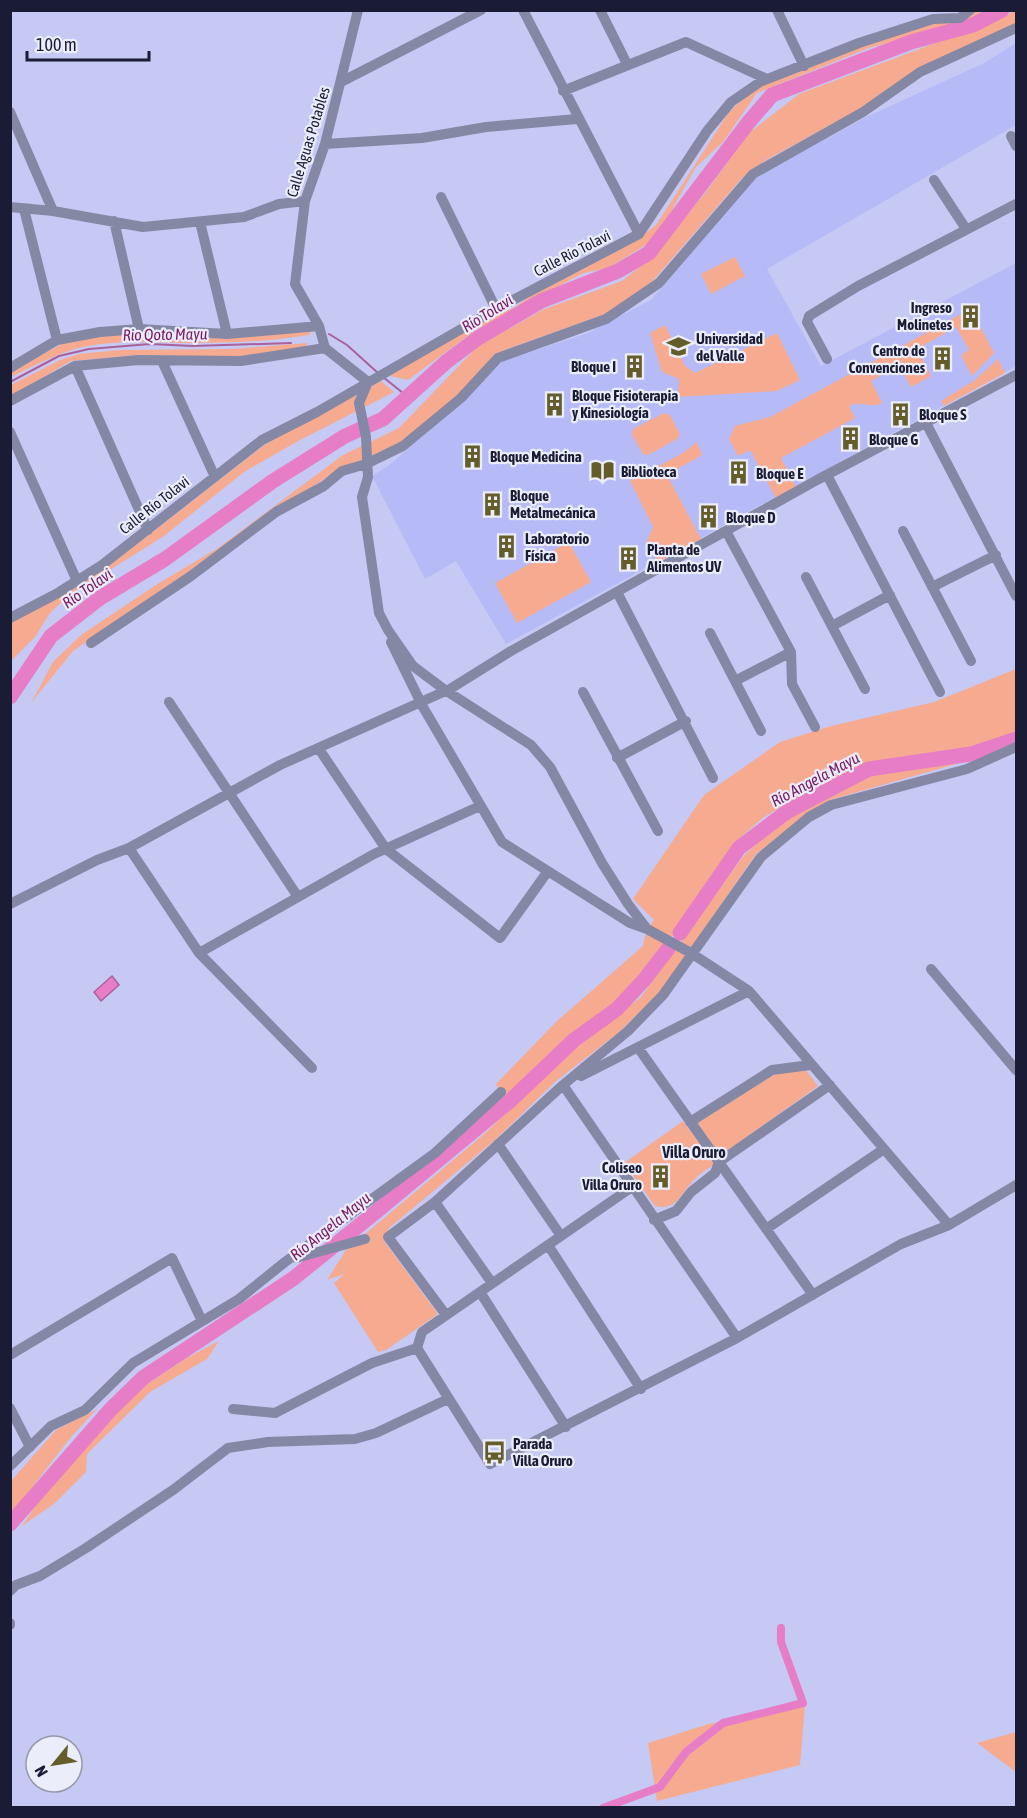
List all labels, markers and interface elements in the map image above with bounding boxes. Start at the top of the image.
scale bar [27,24,148,62]
text: 100 m [36,34,77,55]
street label: Calle Aguas Potables [283,85,333,199]
street label: Calle Río Tolavi [531,226,613,280]
water label: Río Tolavi [458,290,516,336]
place label: Ingreso Molinetes [897,299,953,333]
building icon: Ingreso Molinetes [957,303,983,329]
water label: Rio Qoto Mayu [122,324,208,345]
place label: Universidad del Valle [696,330,763,364]
school or university icon: Universidad del Valle [665,334,691,360]
place label: Centro de Convenciones [848,342,926,376]
building icon: Centro de Convenciones [930,346,956,372]
building icon: Bloque I [621,353,647,379]
place label: Bloque I [571,358,616,375]
place label: Bloque Fisioterapia y Kinesiología [572,387,678,421]
building icon: Bloque Fisioterapia y Kinesiología [541,391,567,417]
building icon: Bloque S [888,401,914,427]
place label: Bloque S [919,406,967,423]
building icon: Bloque G [838,426,864,452]
place label: Bloque G [869,431,918,448]
building icon: Bloque Medicina [459,443,485,469]
place label: Bloque Medicina [490,448,582,465]
library icon: Biblioteca [590,458,616,484]
building icon: Bloque E [725,460,751,486]
place label: Biblioteca [621,463,677,480]
place label: Bloque E [756,465,804,482]
street label: Calle Río Tolavi [116,473,192,537]
place label: Bloque Metalmecánica [510,487,595,521]
building icon: Bloque Metalmecánica [479,491,505,517]
building icon: Bloque D [695,504,721,530]
place label: Bloque D [726,509,776,526]
place label: Laboratorio Física [525,530,589,564]
building icon: Laboratorio Física [494,534,520,560]
place label: Planta de Alimentos UV [646,541,722,575]
building icon: Planta de Alimentos UV [616,545,642,571]
water label: Río Tolavi [59,564,116,612]
water label: Río Angela Mayu [768,748,863,811]
district label: Villa Oruro [661,1143,726,1161]
place label: Coliseo Villa Oruro [581,1159,642,1193]
building icon: Coliseo Villa Oruro [647,1163,673,1189]
water label: Río Angela Mayu [286,1188,374,1264]
place label: Parada Villa Oruro [512,1435,573,1469]
bus stop icon: Parada Villa Oruro [482,1439,508,1465]
north arrow [24,1734,84,1794]
text: N [31,1763,51,1780]

